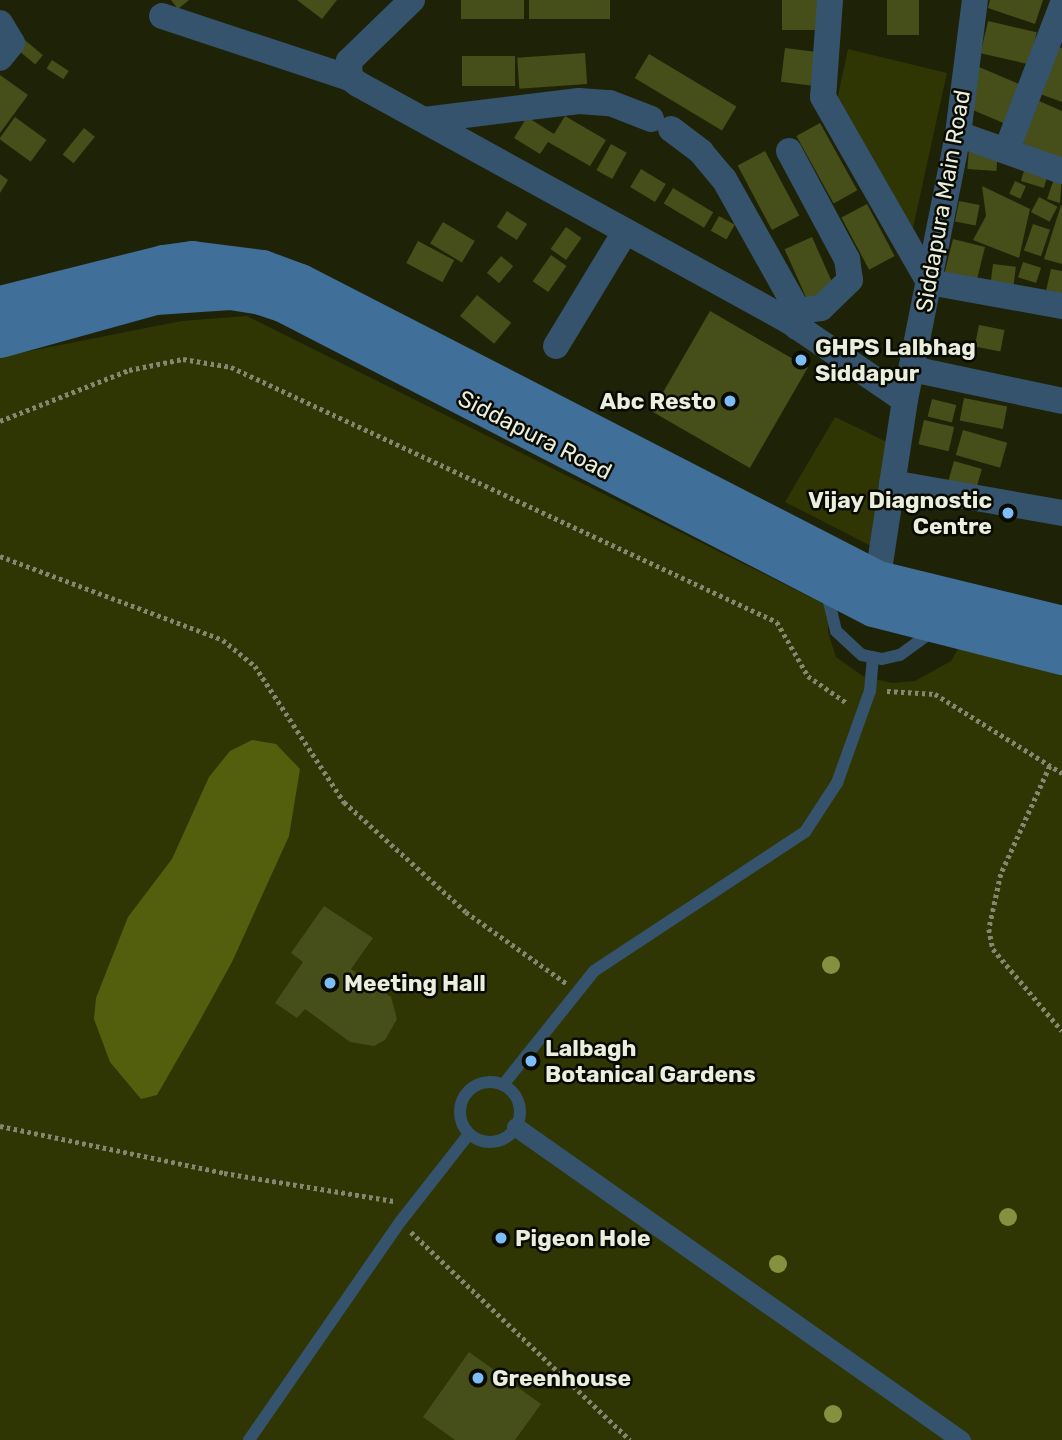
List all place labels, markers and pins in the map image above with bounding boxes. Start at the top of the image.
place label: GHPS Lalbhag Siddapur [815,333,976,387]
marker: GHPS Lalbhag Siddapur [793,352,809,368]
place label: Abc Resto [600,387,716,415]
marker: Abc Resto [722,393,738,409]
place label: Vijay Diagnostic Centre [807,486,992,540]
marker: Vijay Diagnostic Centre [998,503,1018,523]
place label: Meeting Hall [344,969,486,997]
marker: Meeting Hall [322,975,338,991]
place label: Lalbagh Botanical Gardens [545,1034,756,1088]
marker: Lalbagh Botanical Gardens [523,1053,539,1069]
place label: Pigeon Hole [515,1224,651,1252]
marker: Pigeon Hole [493,1230,509,1246]
place label: Greenhouse [492,1364,631,1392]
marker: Greenhouse [470,1370,486,1386]

